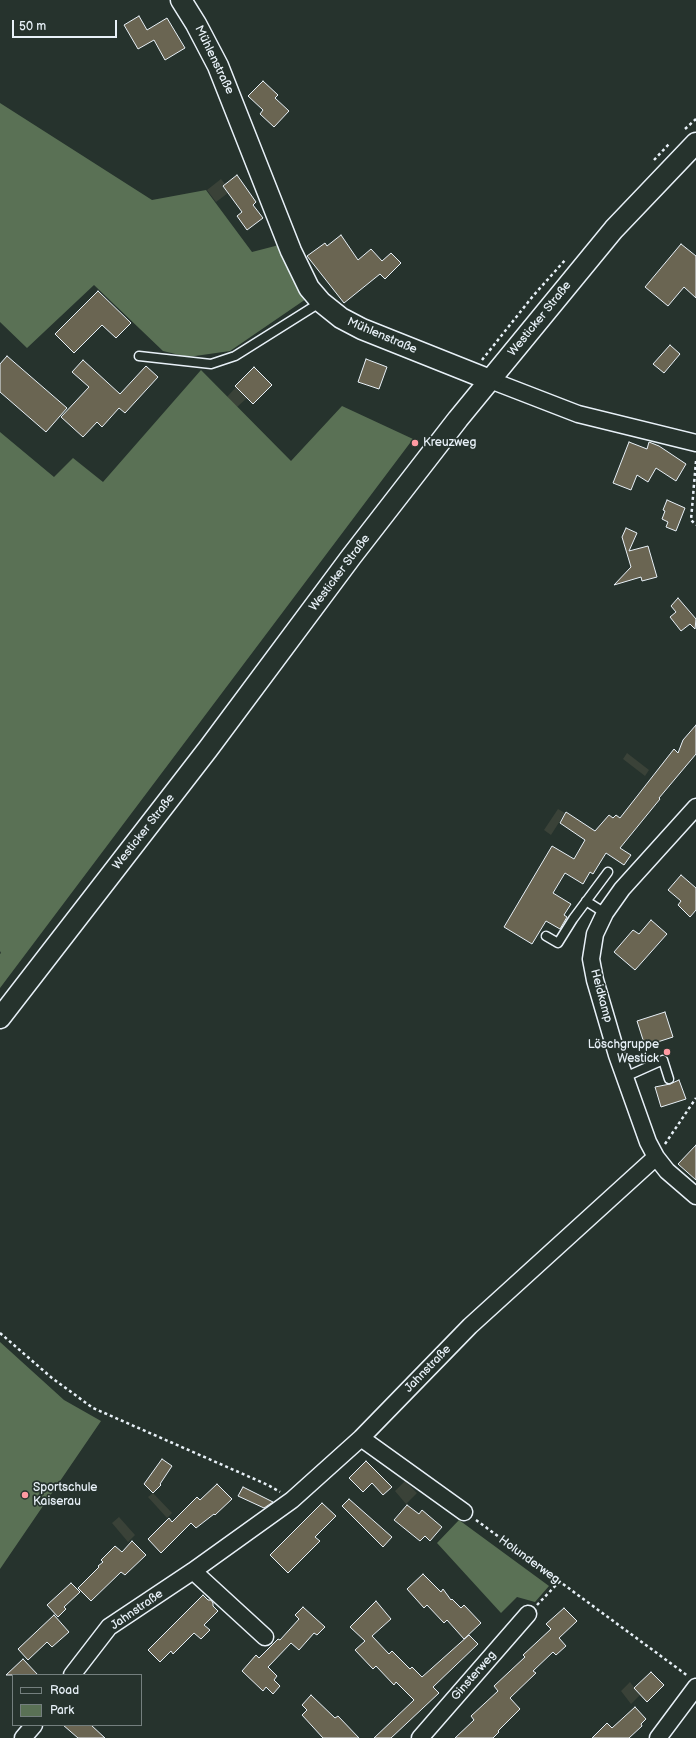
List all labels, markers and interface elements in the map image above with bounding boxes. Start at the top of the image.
scale bar [14,12,119,38]
text: 50 m [19,19,46,34]
street label: Mühlenstraße [191,23,237,97]
street label: Westicker Straße [505,279,575,359]
street label: Mühlenstraße [345,315,419,357]
place label: Kreuzweg [423,436,476,450]
marker: Kreuzweg [410,438,420,448]
street label: Westicker Straße [307,532,373,614]
street label: Westicker Straße [110,791,178,873]
street label: Heidkamp [587,968,615,1024]
place label: Löschgruppe Westick [588,1038,659,1066]
marker: Löschgruppe Westick [662,1047,672,1057]
street label: Jahnstraße [402,1342,454,1396]
place label: Sportschule Kaiserau [33,1481,97,1509]
marker: Sportschule Kaiserau [20,1490,30,1500]
street label: Holunderweg [496,1533,562,1587]
street label: Jahnstraße [108,1587,166,1633]
street label: Ginsterweg [448,1648,500,1704]
legend [12,1674,142,1726]
text: Road [50,1683,79,1698]
text: Park [50,1703,74,1718]

